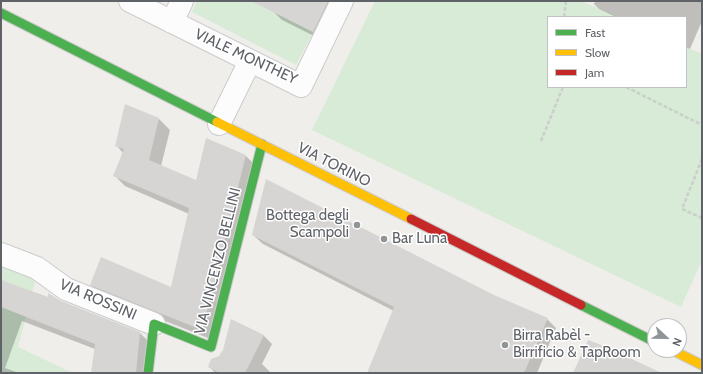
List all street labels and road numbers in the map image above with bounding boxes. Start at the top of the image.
street label: VIALE MONTHEY [192,25,300,89]
street label: VIA TORINO [294,139,374,191]
street label: VIA VINCENZO BELLINI [191,186,245,336]
street label: VIA ROSSINI [57,276,139,324]

